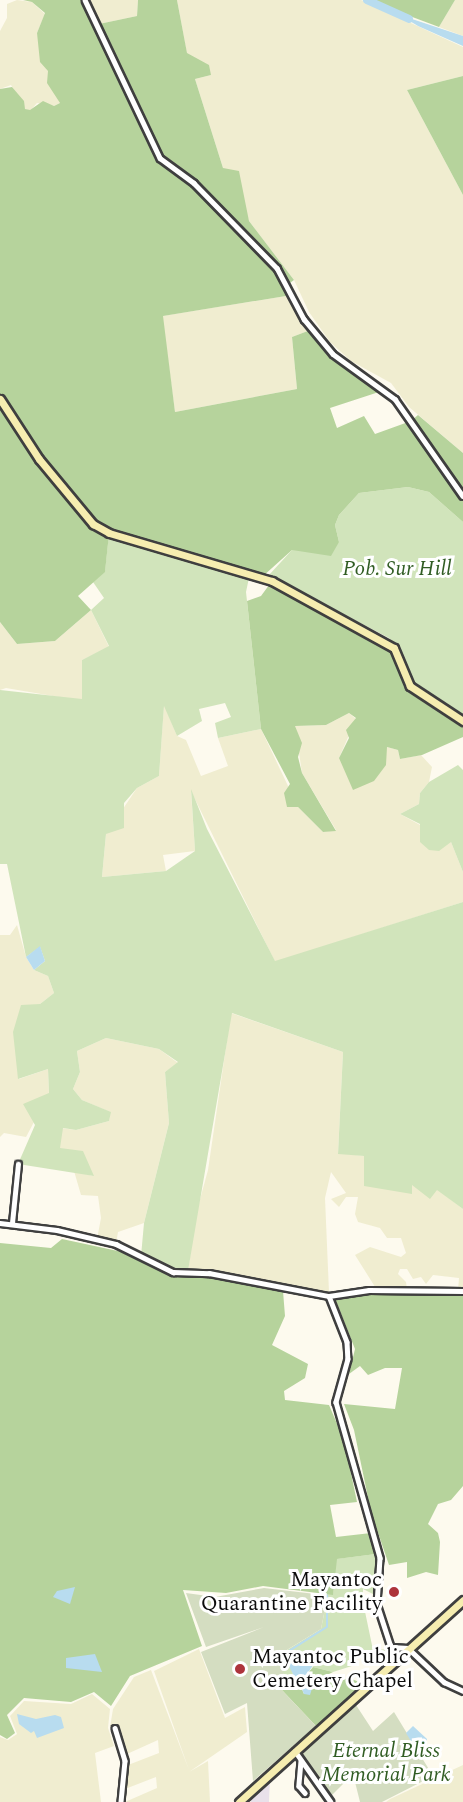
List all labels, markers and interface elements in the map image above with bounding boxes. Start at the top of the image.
park label: Pob. Sur Hill [342,556,452,582]
place label: Mayantoc Quarantine Facility [201,1567,382,1617]
marker: Mayantoc Quarantine Facility [387,1585,401,1599]
place label: Mayantoc Public Cemetery Chapel [252,1644,413,1694]
marker: Mayantoc Public Cemetery Chapel [233,1662,247,1676]
park label: Eternal Bliss Memorial Park [321,1738,451,1788]

